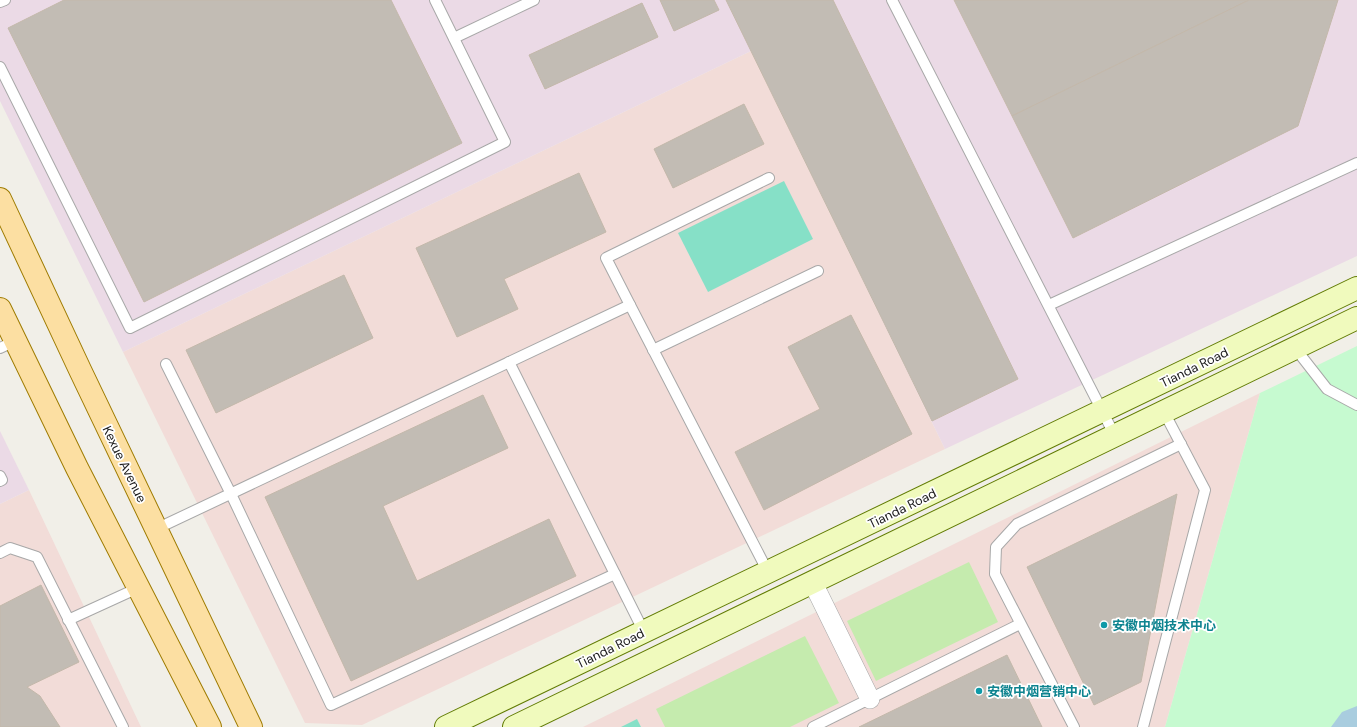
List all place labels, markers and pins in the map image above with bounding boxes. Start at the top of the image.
place label: 安徽中烟技术中心 [1112,617,1216,634]
marker: 安徽中烟技术中心 [1099,620,1109,630]
place label: 安徽中烟营销中心 [987,683,1091,700]
marker: 安徽中烟营销中心 [974,686,984,696]

